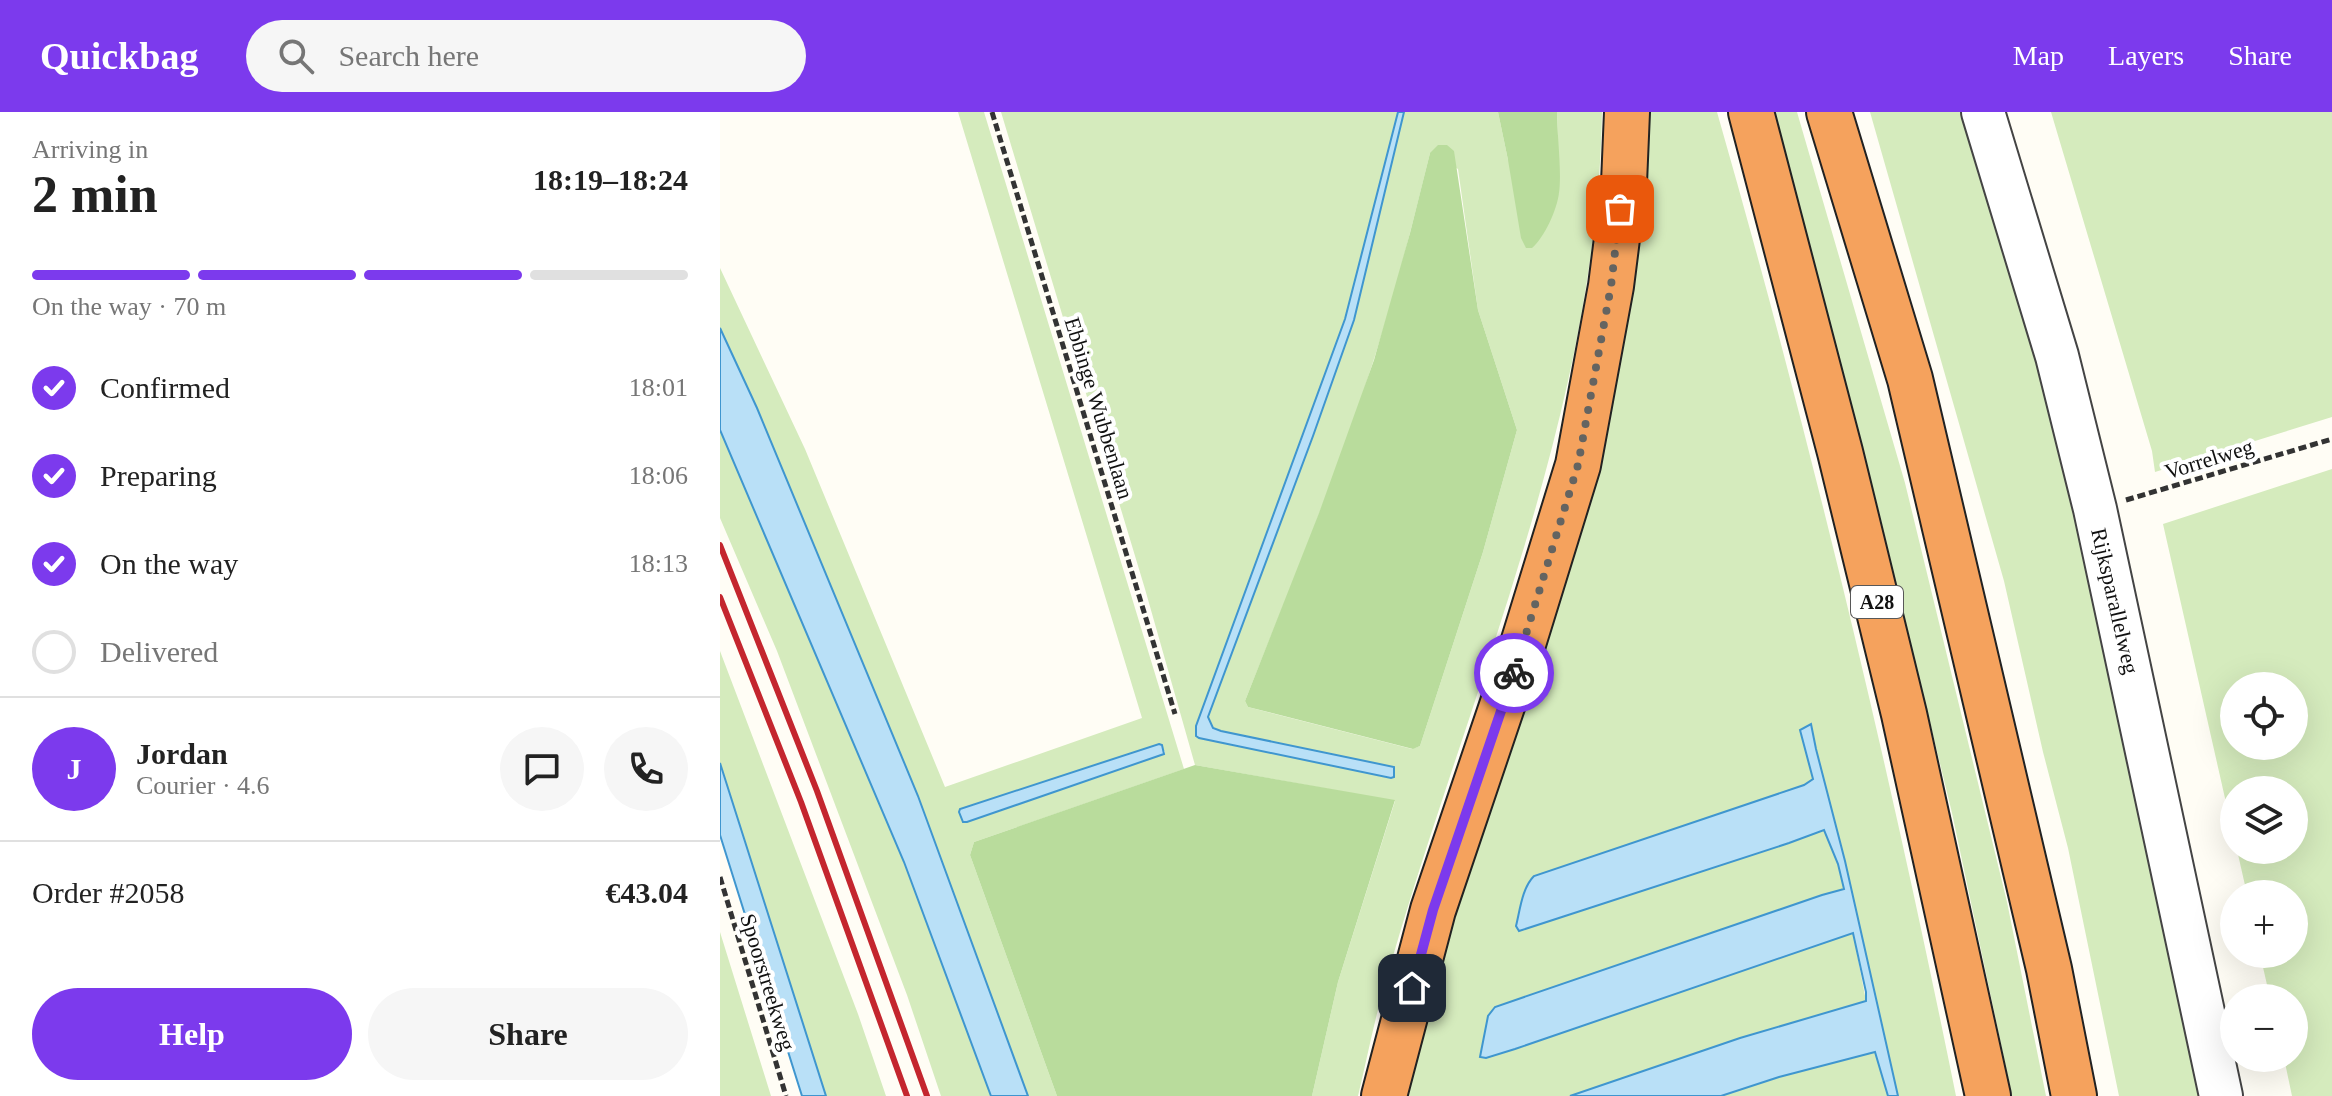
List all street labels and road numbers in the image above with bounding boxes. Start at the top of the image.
street label: Ebbinge Wubbenlaan [1059,314,1139,502]
street label: Vorrelweg [2162,434,2256,484]
street label: Rijksparallelweg [2086,526,2144,676]
road number: A28 [1851,586,1903,618]
street label: Spoorstreekweg [735,911,801,1053]

